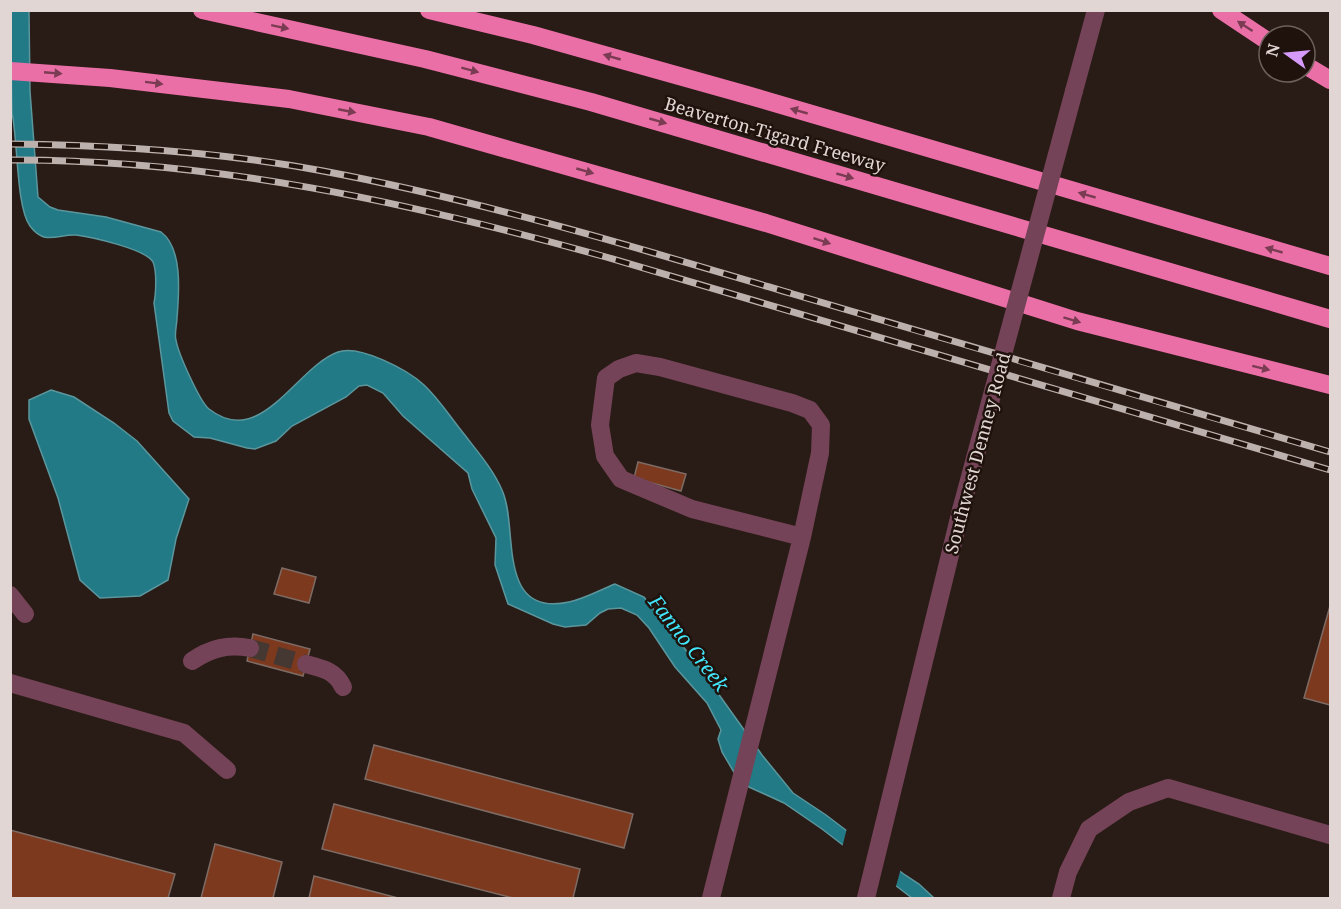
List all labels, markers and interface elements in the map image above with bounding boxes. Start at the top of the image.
one-way arrow [1237,21,1253,32]
one-way arrow [271,23,290,32]
north arrow [1257,24,1317,84]
text: N [1260,41,1285,59]
one-way arrow [603,52,621,62]
one-way arrow [461,66,479,76]
one-way arrow [44,69,63,78]
one-way arrow [145,78,164,88]
street label: Beaverton-Tigard Freeway [662,91,889,177]
one-way arrow [338,106,357,116]
one-way arrow [790,106,808,115]
one-way arrow [649,117,667,127]
one-way arrow [576,167,594,176]
one-way arrow [836,172,854,181]
one-way arrow [1078,190,1096,199]
one-way arrow [813,237,831,246]
one-way arrow [1265,245,1283,254]
one-way arrow [1063,316,1081,325]
street label: Southwest Denney Road [939,350,1015,556]
one-way arrow [1252,363,1271,373]
water label: Fanno Creek [642,588,736,697]

